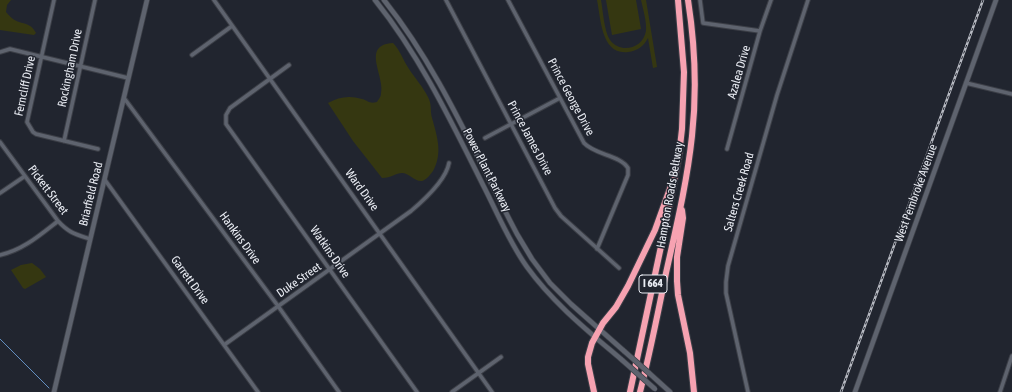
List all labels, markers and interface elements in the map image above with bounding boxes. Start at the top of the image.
street label: Rockingham Drive [55,28,85,108]
street label: Azalea Drive [725,44,753,100]
street label: Ferncliff Drive [12,55,38,117]
street label: Prince George Drive [545,56,597,138]
street label: Prince James Drive [504,98,556,178]
street label: Power Plant Parkway [460,126,514,214]
street label: Hampton Roads Beltway [654,141,686,249]
street label: West Pembroke Avenue [892,142,940,244]
street label: Salters Creek Road [721,151,757,233]
street label: Briarfield Road [76,160,106,228]
street label: Pickett Street [25,162,71,218]
street label: Ward Drive [342,166,382,214]
street label: Hankins Drive [216,209,264,267]
street label: Watkins Drive [307,223,353,281]
street label: Garrett Drive [168,253,212,307]
street label: Duke Street [274,259,324,301]
road number: I 664 [639,275,667,293]

